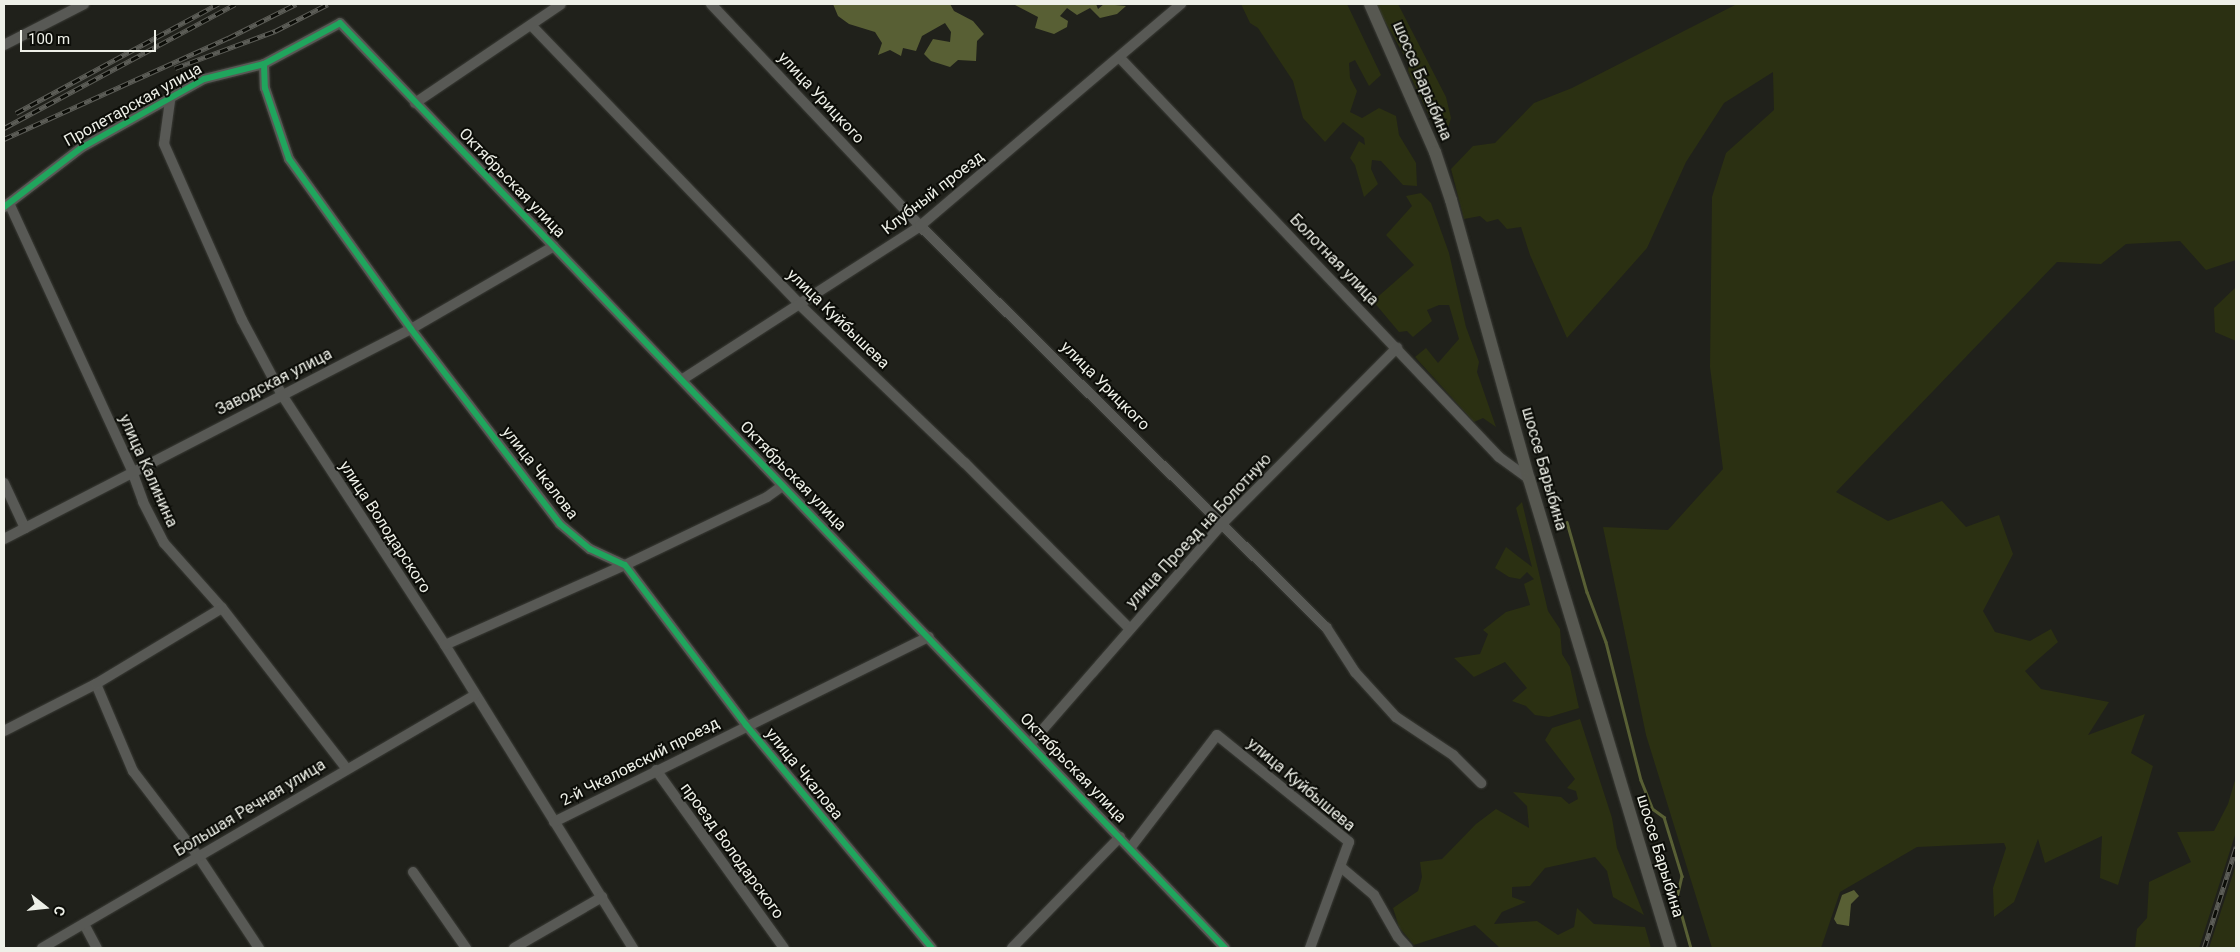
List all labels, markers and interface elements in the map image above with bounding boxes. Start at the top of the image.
street label: шоссе Барыбина [1388,19,1456,143]
scale bar [22,20,159,52]
text: 100 m [28,30,70,48]
street label: улица Урицкого [774,48,868,148]
street label: Пролетарская улица [61,59,205,151]
street label: Октябрьская улица [455,124,569,242]
street label: Клубный проезд [878,147,988,239]
street label: Болотная улица [1286,210,1382,310]
street label: улица Куйбышева [783,265,893,373]
street label: улица Урицкого [1056,337,1154,435]
street label: Заводская улица [213,344,335,420]
street label: шоссе Барыбина [1517,405,1571,533]
street label: улица Калинина [114,411,182,531]
street label: Октябрьская улица [736,417,850,535]
street label: улица Чкалова [498,423,582,523]
street label: улица Проезд на Болотную [1122,450,1276,612]
street label: улица Володарского [335,457,435,597]
street label: Октябрьская улица [1016,709,1130,827]
street label: 2-й Чкаловский проезд [557,714,723,810]
street label: улица Чкалова [761,724,847,824]
street label: улица Куйбышева [1243,734,1359,836]
street label: Большая Речная улица [171,755,329,861]
street label: проезд Володарского [676,779,788,923]
street label: шоссе Барыбина [1632,792,1688,920]
north arrow [20,882,70,932]
text: С [50,905,68,918]

